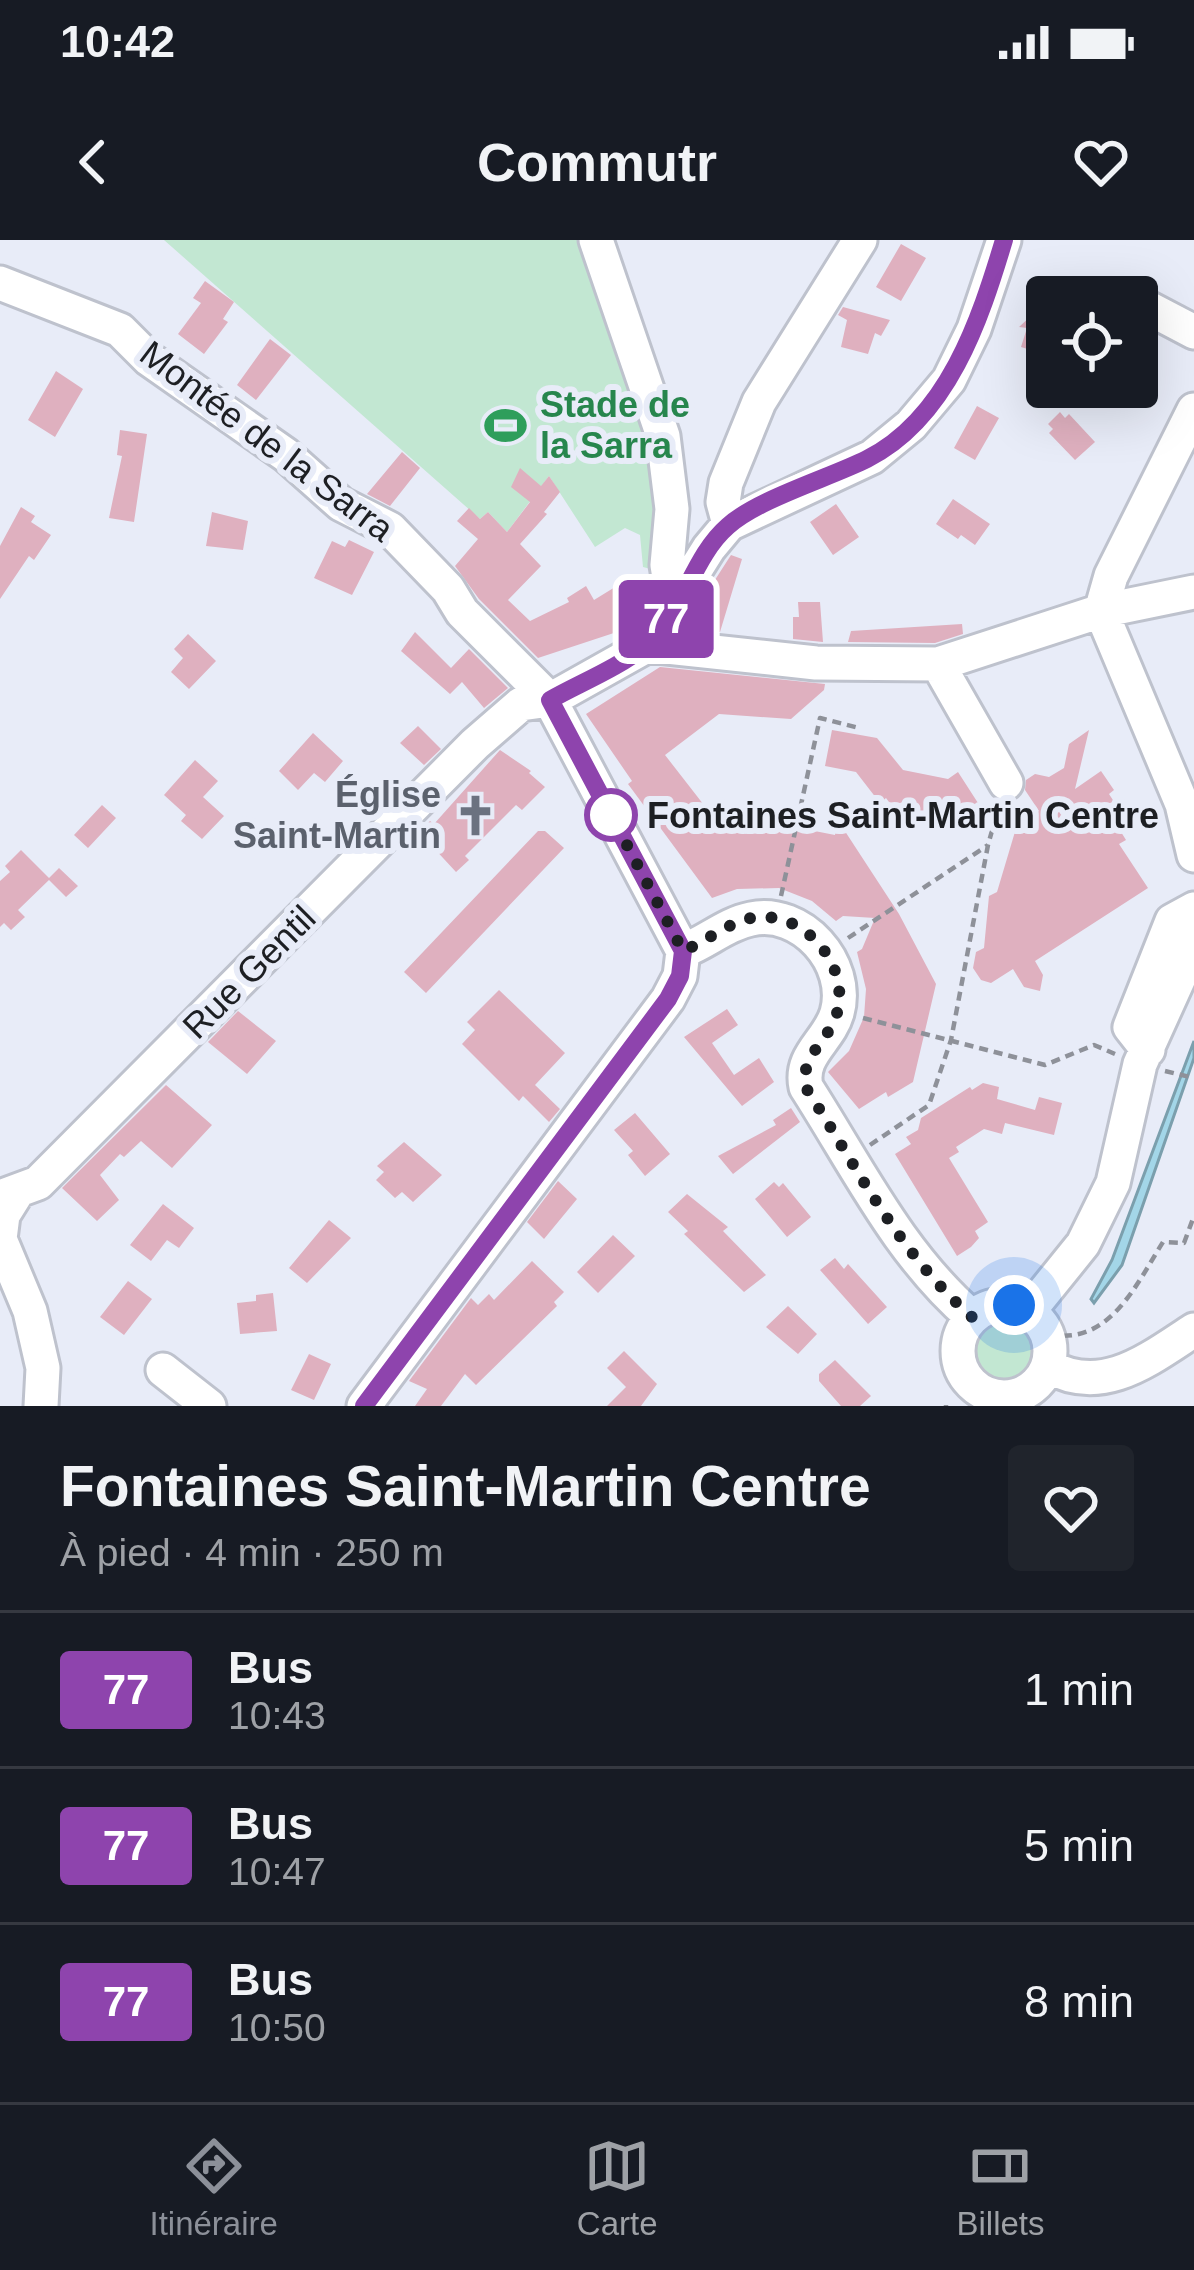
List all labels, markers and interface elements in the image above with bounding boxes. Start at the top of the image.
text: 10:42 [60,16,175,67]
icon: back [60,129,126,195]
icon: heart [1068,129,1134,195]
text: Commutr [477,132,717,192]
map controls [1026,276,1158,408]
button: locate [1026,276,1158,408]
street label: Montée de la Sarra [132,332,402,550]
place label: Stade de la Sarra [540,384,690,466]
sports icon: Stade de la Sarra [483,402,529,448]
line badge: 77 [612,580,720,658]
text: 77 [643,595,689,642]
place label: Église Saint-Martin [233,774,441,856]
marker: Fontaines Saint-Martin Centre [586,790,636,840]
church icon: Église Saint-Martin [452,792,498,838]
place label: Fontaines Saint-Martin Centre [647,795,1159,836]
street label: Rue Gentil [174,897,324,1047]
your location [984,1275,1044,1335]
button: heart [1008,1445,1134,1571]
text: Fontaines Saint-Martin Centre [60,1454,871,1518]
text: À pied · 4 min · 250 m [60,1531,444,1574]
text: Bus [228,1642,313,1693]
text: 1 min [1024,1664,1134,1715]
text: 77 [103,1666,149,1713]
text: 10:43 [228,1694,326,1737]
text: Bus [228,1798,313,1849]
text: 5 min [1024,1820,1134,1871]
text: 77 [103,1822,149,1869]
text: 10:47 [228,1850,326,1893]
text: Bus [228,1954,313,2005]
text: 8 min [1024,1976,1134,2027]
text: 77 [103,1978,149,2025]
text: 10:50 [228,2006,326,2049]
tab: Itinéraire [149,2133,278,2243]
tab: Carte [577,2133,658,2243]
tab: Billets [956,2133,1045,2243]

